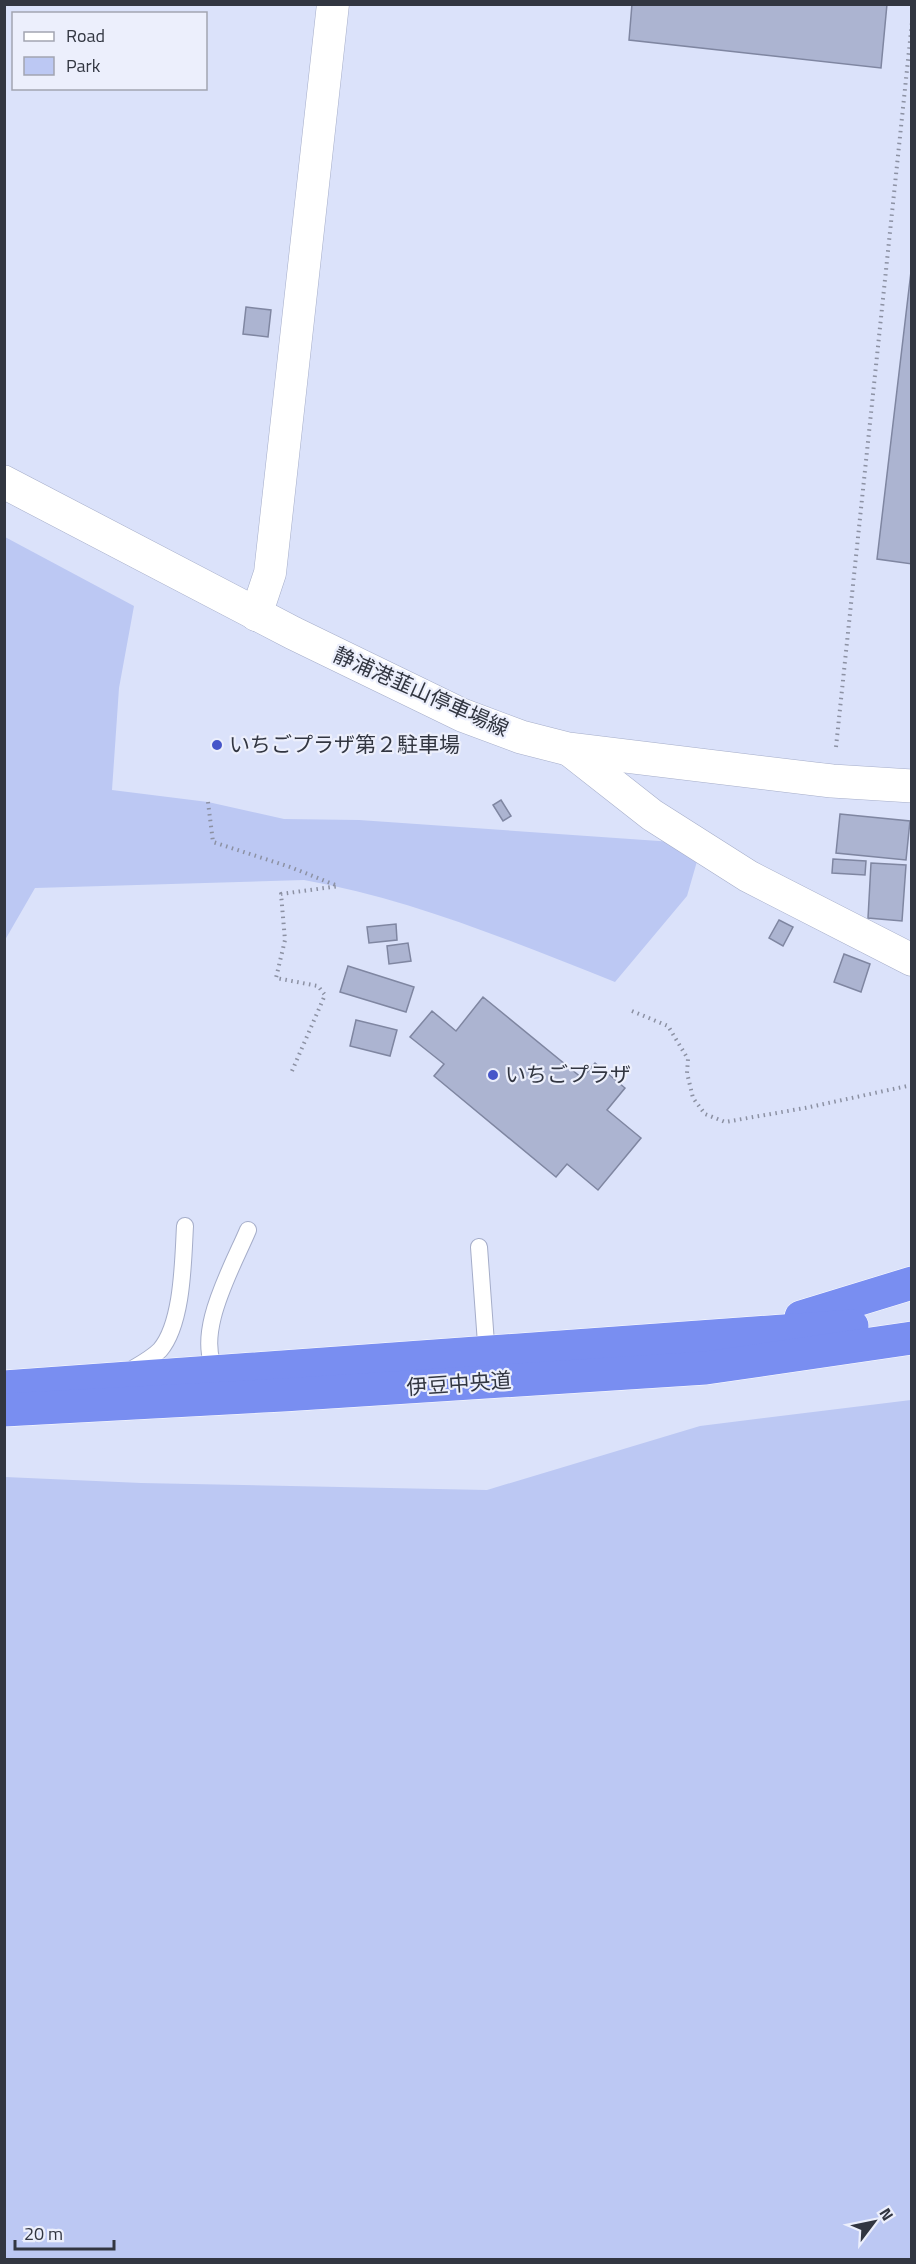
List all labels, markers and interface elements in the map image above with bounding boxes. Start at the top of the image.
legend [12,12,207,90]
text: Road [66,22,105,49]
text: Park [66,52,101,79]
street label: 静浦港韮山停車場線 [329,638,514,744]
place label: いちごプラザ第２駐車場 [229,728,460,760]
marker: いちごプラザ第２駐車場 [210,738,224,752]
place label: いちごプラザ [505,1058,631,1090]
marker: いちごプラザ [486,1068,500,1082]
street label: 伊豆中央道 [405,1363,512,1403]
north arrow [844,2192,904,2252]
text: N [874,2203,900,2225]
scale bar [15,2213,114,2251]
text: 20 m [24,2220,63,2247]

